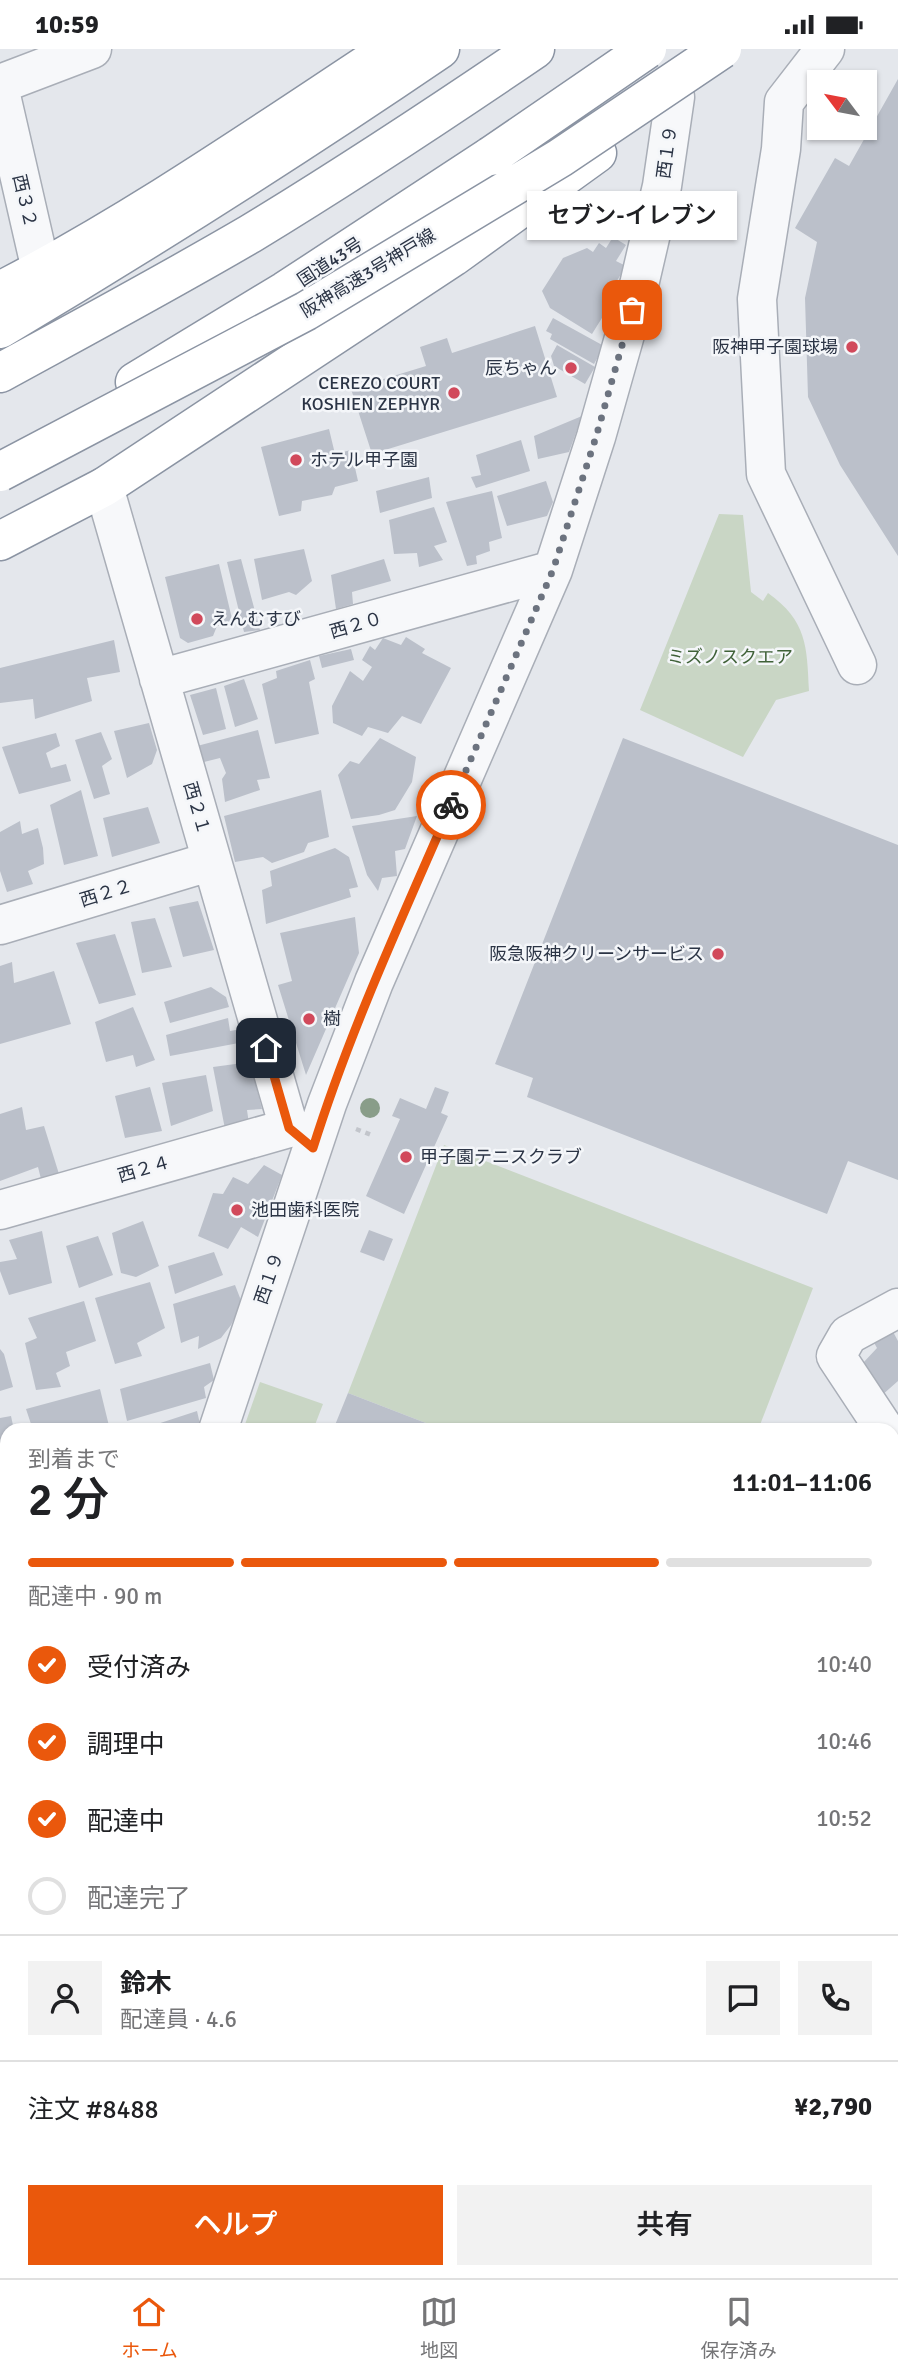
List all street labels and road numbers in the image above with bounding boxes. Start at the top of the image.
street label: 西１９ [652,124,682,180]
street label: 西３２ [8,172,42,230]
street label: 阪神高速3号神戸線 [296,224,440,322]
street label: 国道43号 [293,233,367,291]
street label: 西２０ [327,607,385,643]
street label: 西２１ [179,779,215,837]
street label: 西２２ [77,875,135,911]
street label: 西２４ [115,1151,173,1187]
street label: 西１９ [250,1249,288,1307]

